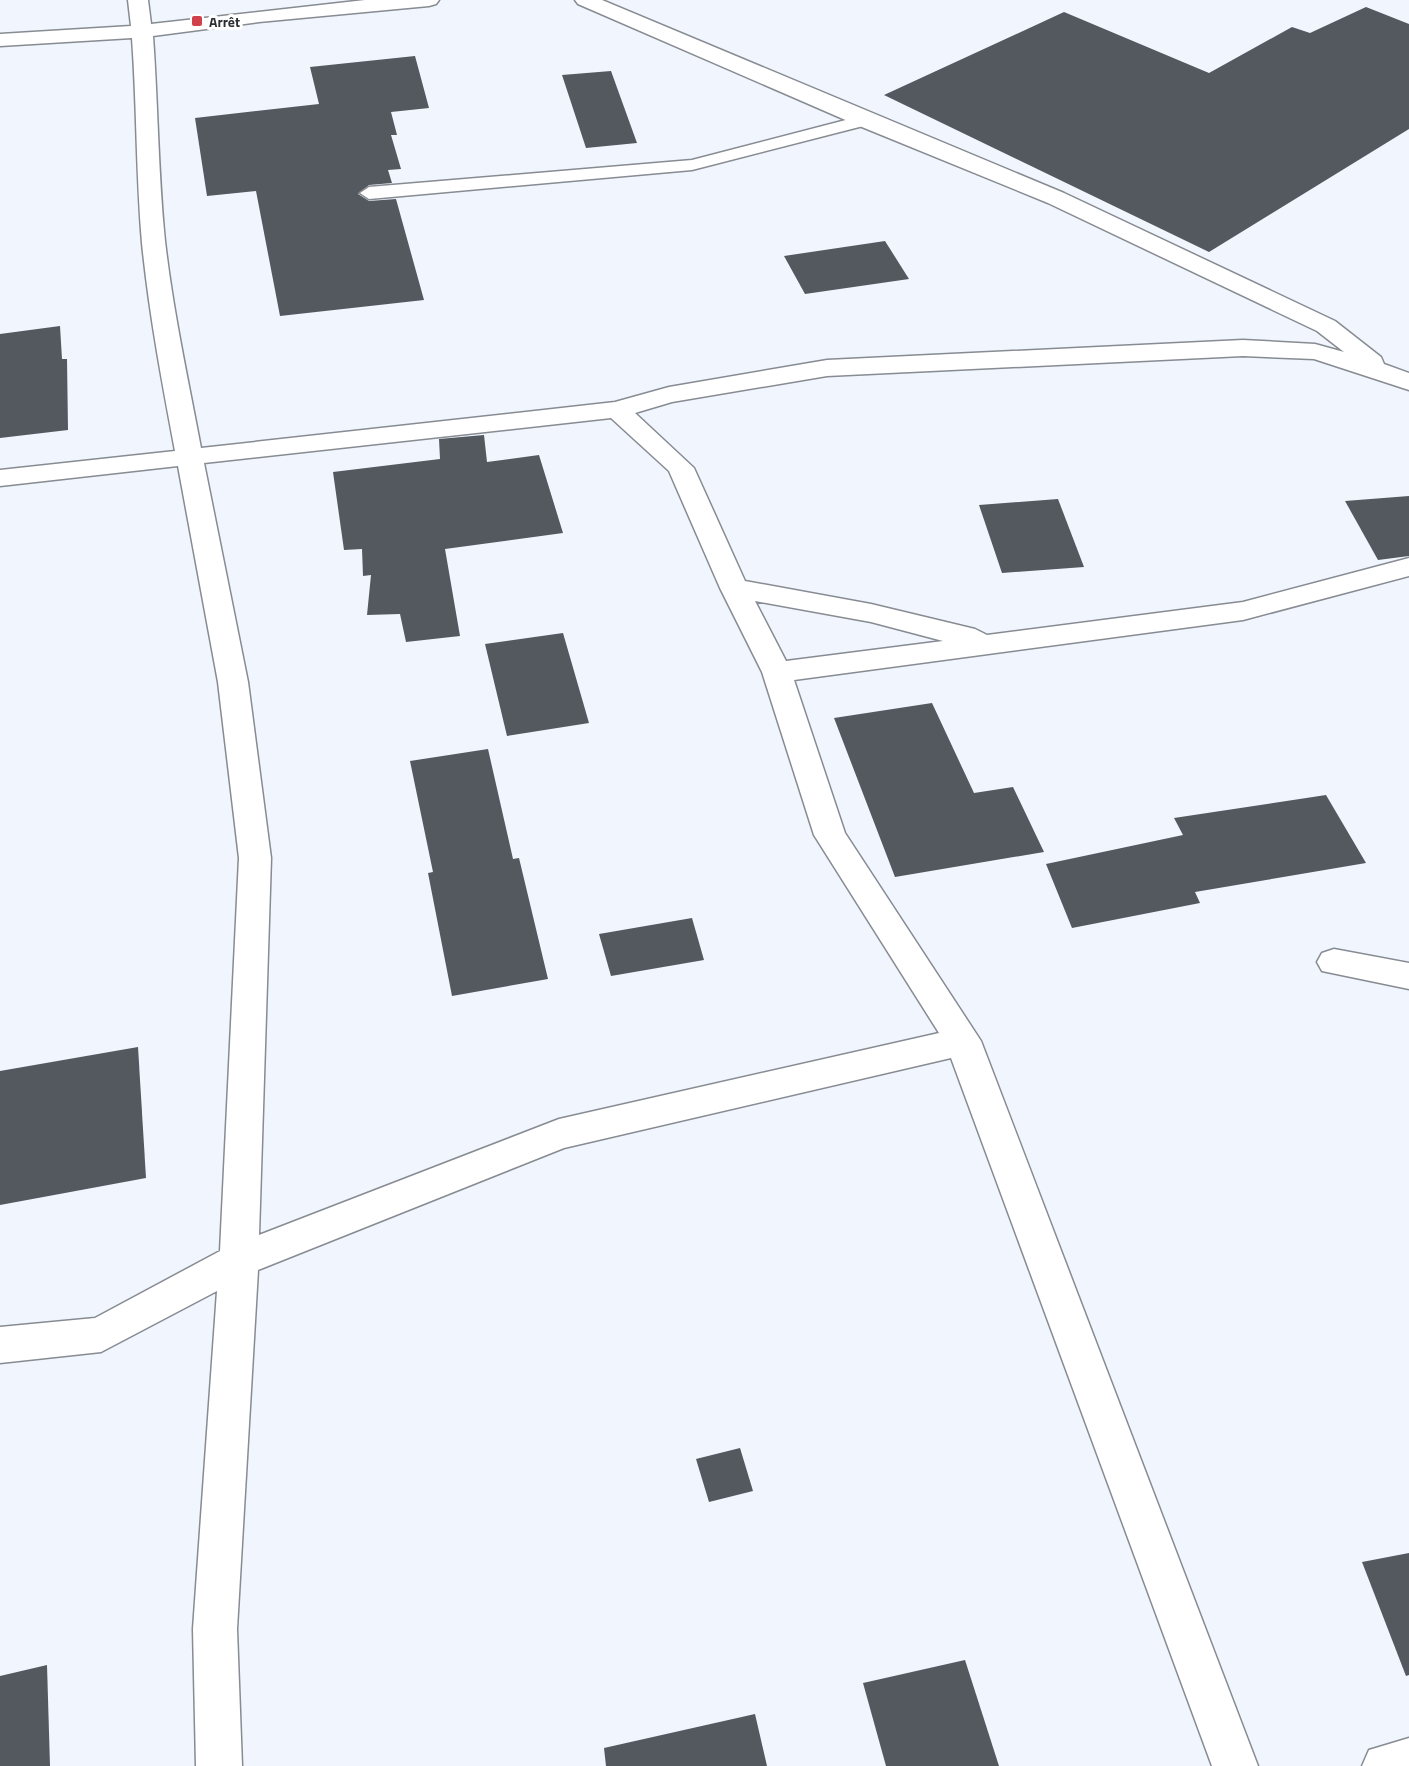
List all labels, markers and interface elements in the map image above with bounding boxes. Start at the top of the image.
place label: Arrêt [209,11,240,32]
marker: Arrêt [190,14,204,28]

